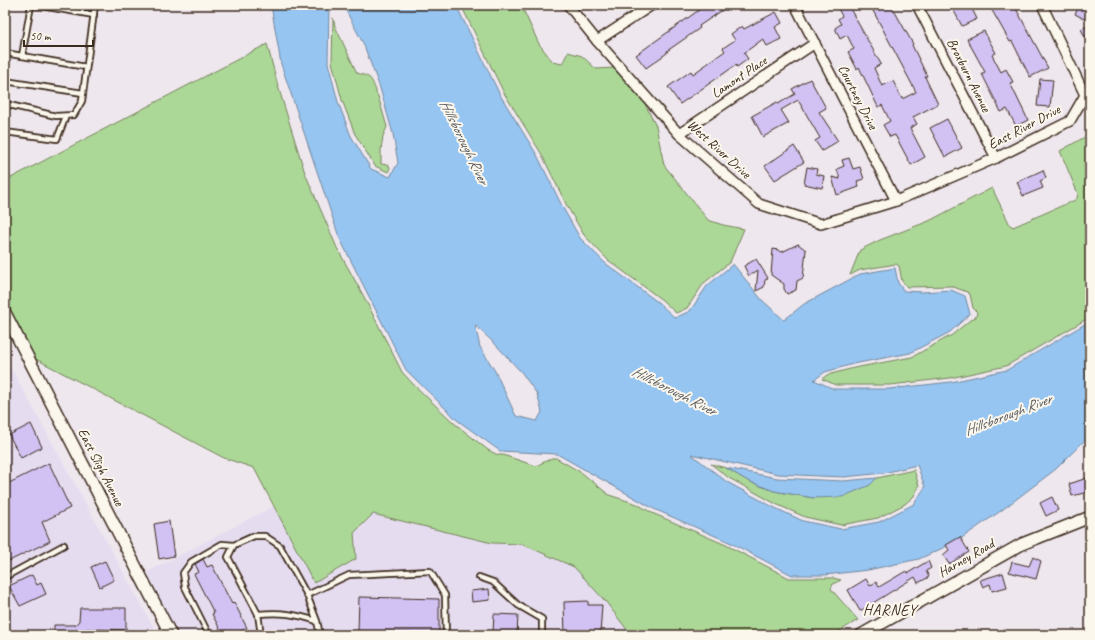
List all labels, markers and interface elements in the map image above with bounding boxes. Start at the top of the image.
scale bar [24,22,93,48]
text: 50 m [30,28,52,44]
street label: Broxburn Avenue [943,35,995,116]
street label: Lamont Place [708,51,771,102]
street label: Courtney Drive [834,62,882,133]
water label: Hillsborough River [435,97,494,190]
street label: East River Drive [985,100,1064,153]
street label: West River Drive [684,116,755,183]
water label: Hillsborough River [629,362,721,421]
water label: Hillsborough River [962,389,1057,440]
street label: East Sligh Avenue [74,425,129,510]
street label: Harney Road [935,534,999,581]
district label: HARNEY [863,601,919,620]

